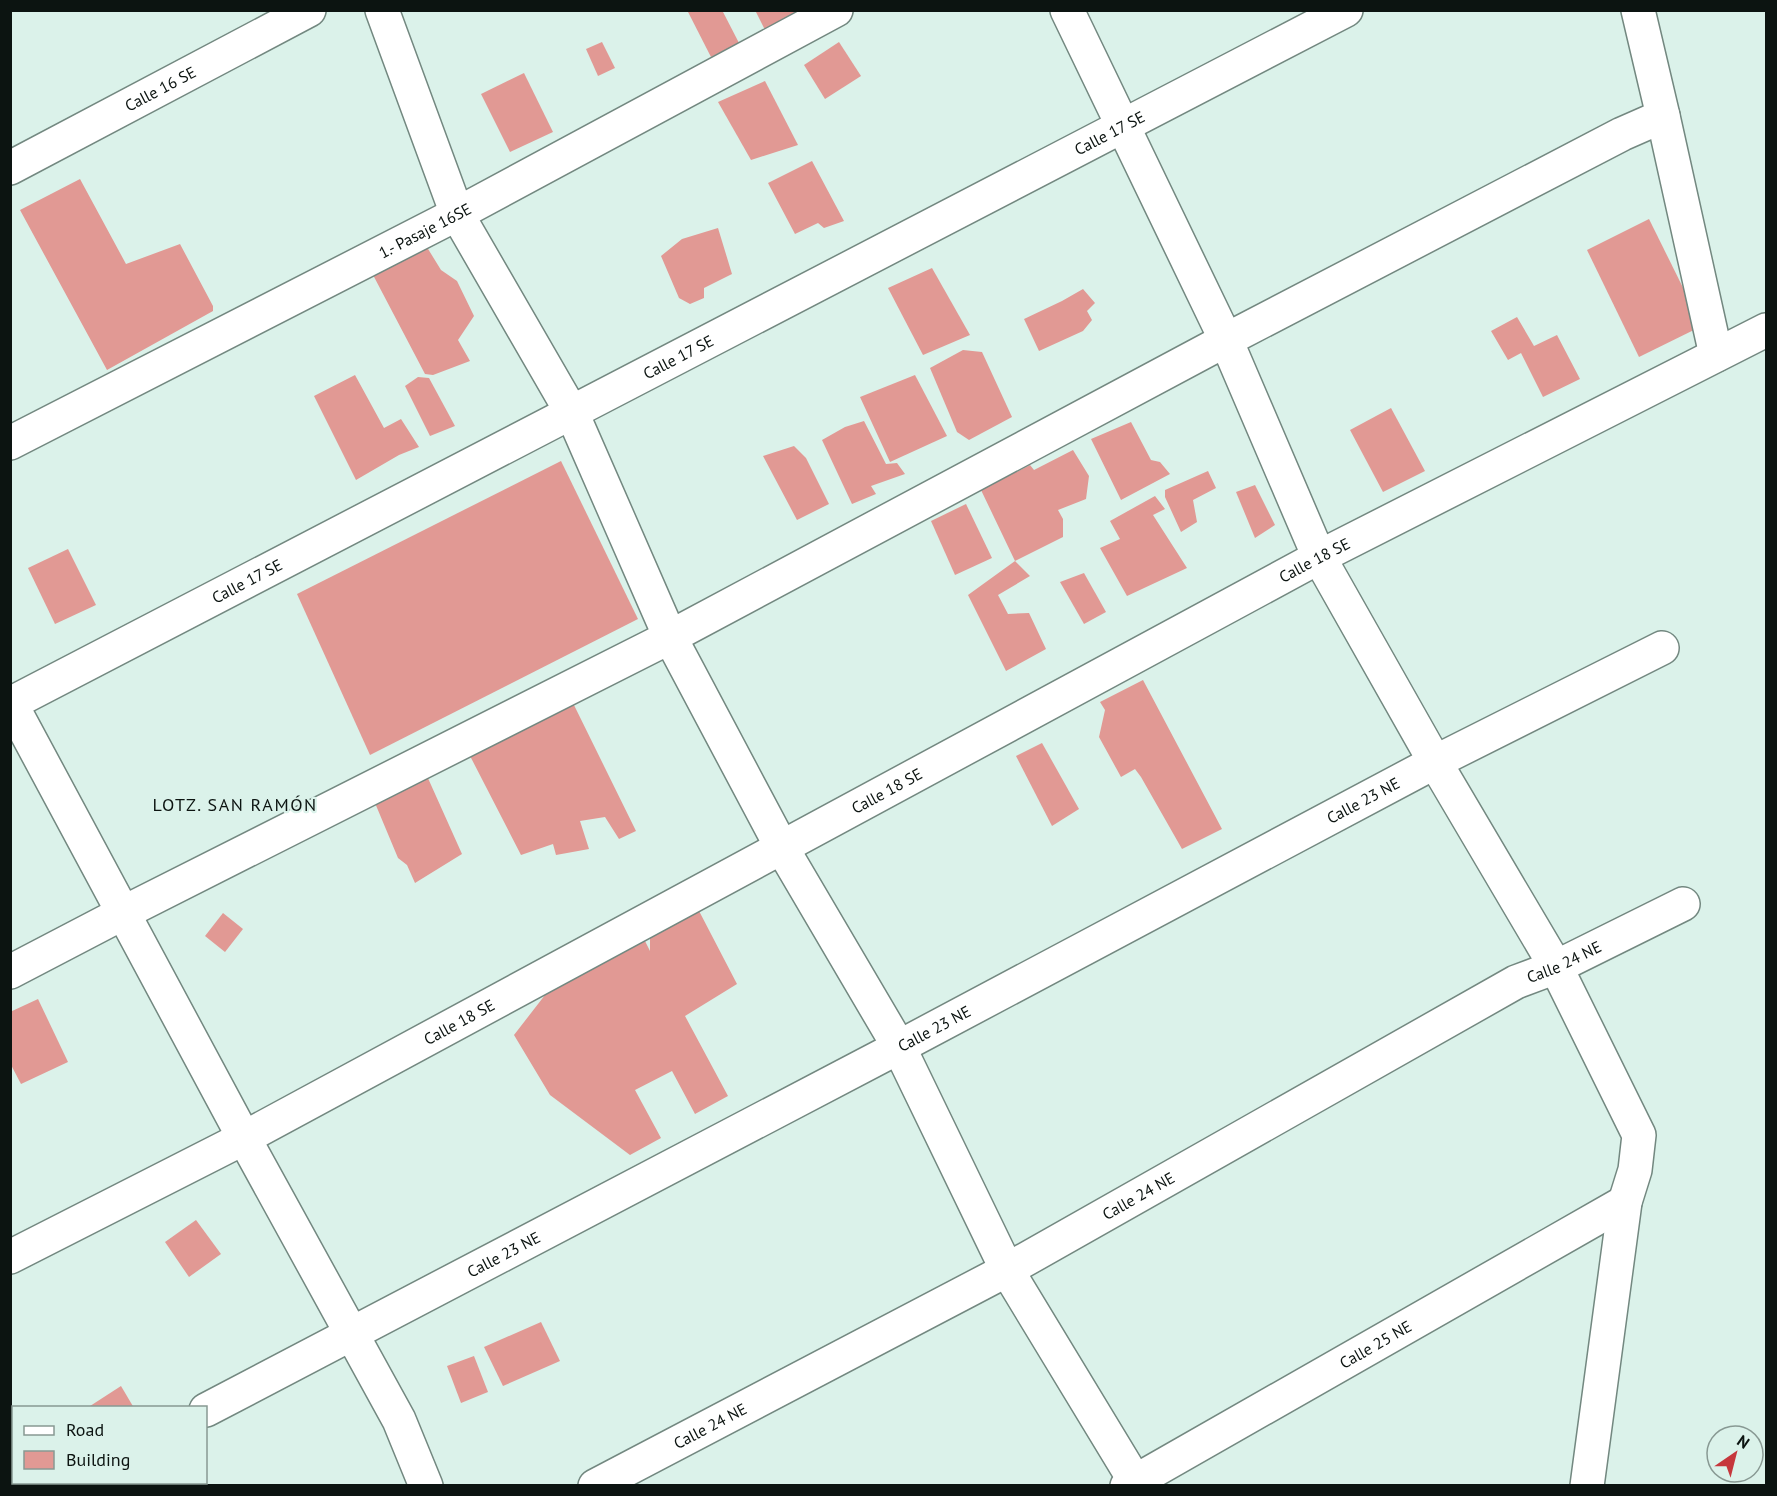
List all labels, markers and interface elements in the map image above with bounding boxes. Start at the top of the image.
street label: Calle 16 SE [121,62,199,116]
street label: Calle 17 SE [1071,106,1148,159]
street label: 1.- Pasaje 16SE [375,198,474,262]
street label: Calle 17 SE [640,330,717,383]
street label: Calle 18 SE [1275,533,1353,587]
street label: Calle 17 SE [208,554,286,607]
street label: Calle 18 SE [848,763,925,818]
street label: Calle 23 NE [1323,773,1403,828]
district label: LOTZ. SAN RAMÓN [152,793,318,816]
street label: Calle 24 NE [1524,936,1604,987]
street label: Calle 18 SE [420,995,498,1049]
street label: Calle 23 NE [894,1001,974,1056]
street label: Calle 24 NE [1099,1167,1178,1224]
street label: Calle 23 NE [464,1227,544,1281]
street label: Calle 25 NE [1336,1316,1415,1373]
street label: Calle 24 NE [670,1398,750,1453]
legend [12,1406,207,1484]
text: Road [66,1418,104,1441]
north arrow [1705,1424,1765,1484]
text: N [1734,1431,1754,1453]
text: Building [66,1448,130,1471]

